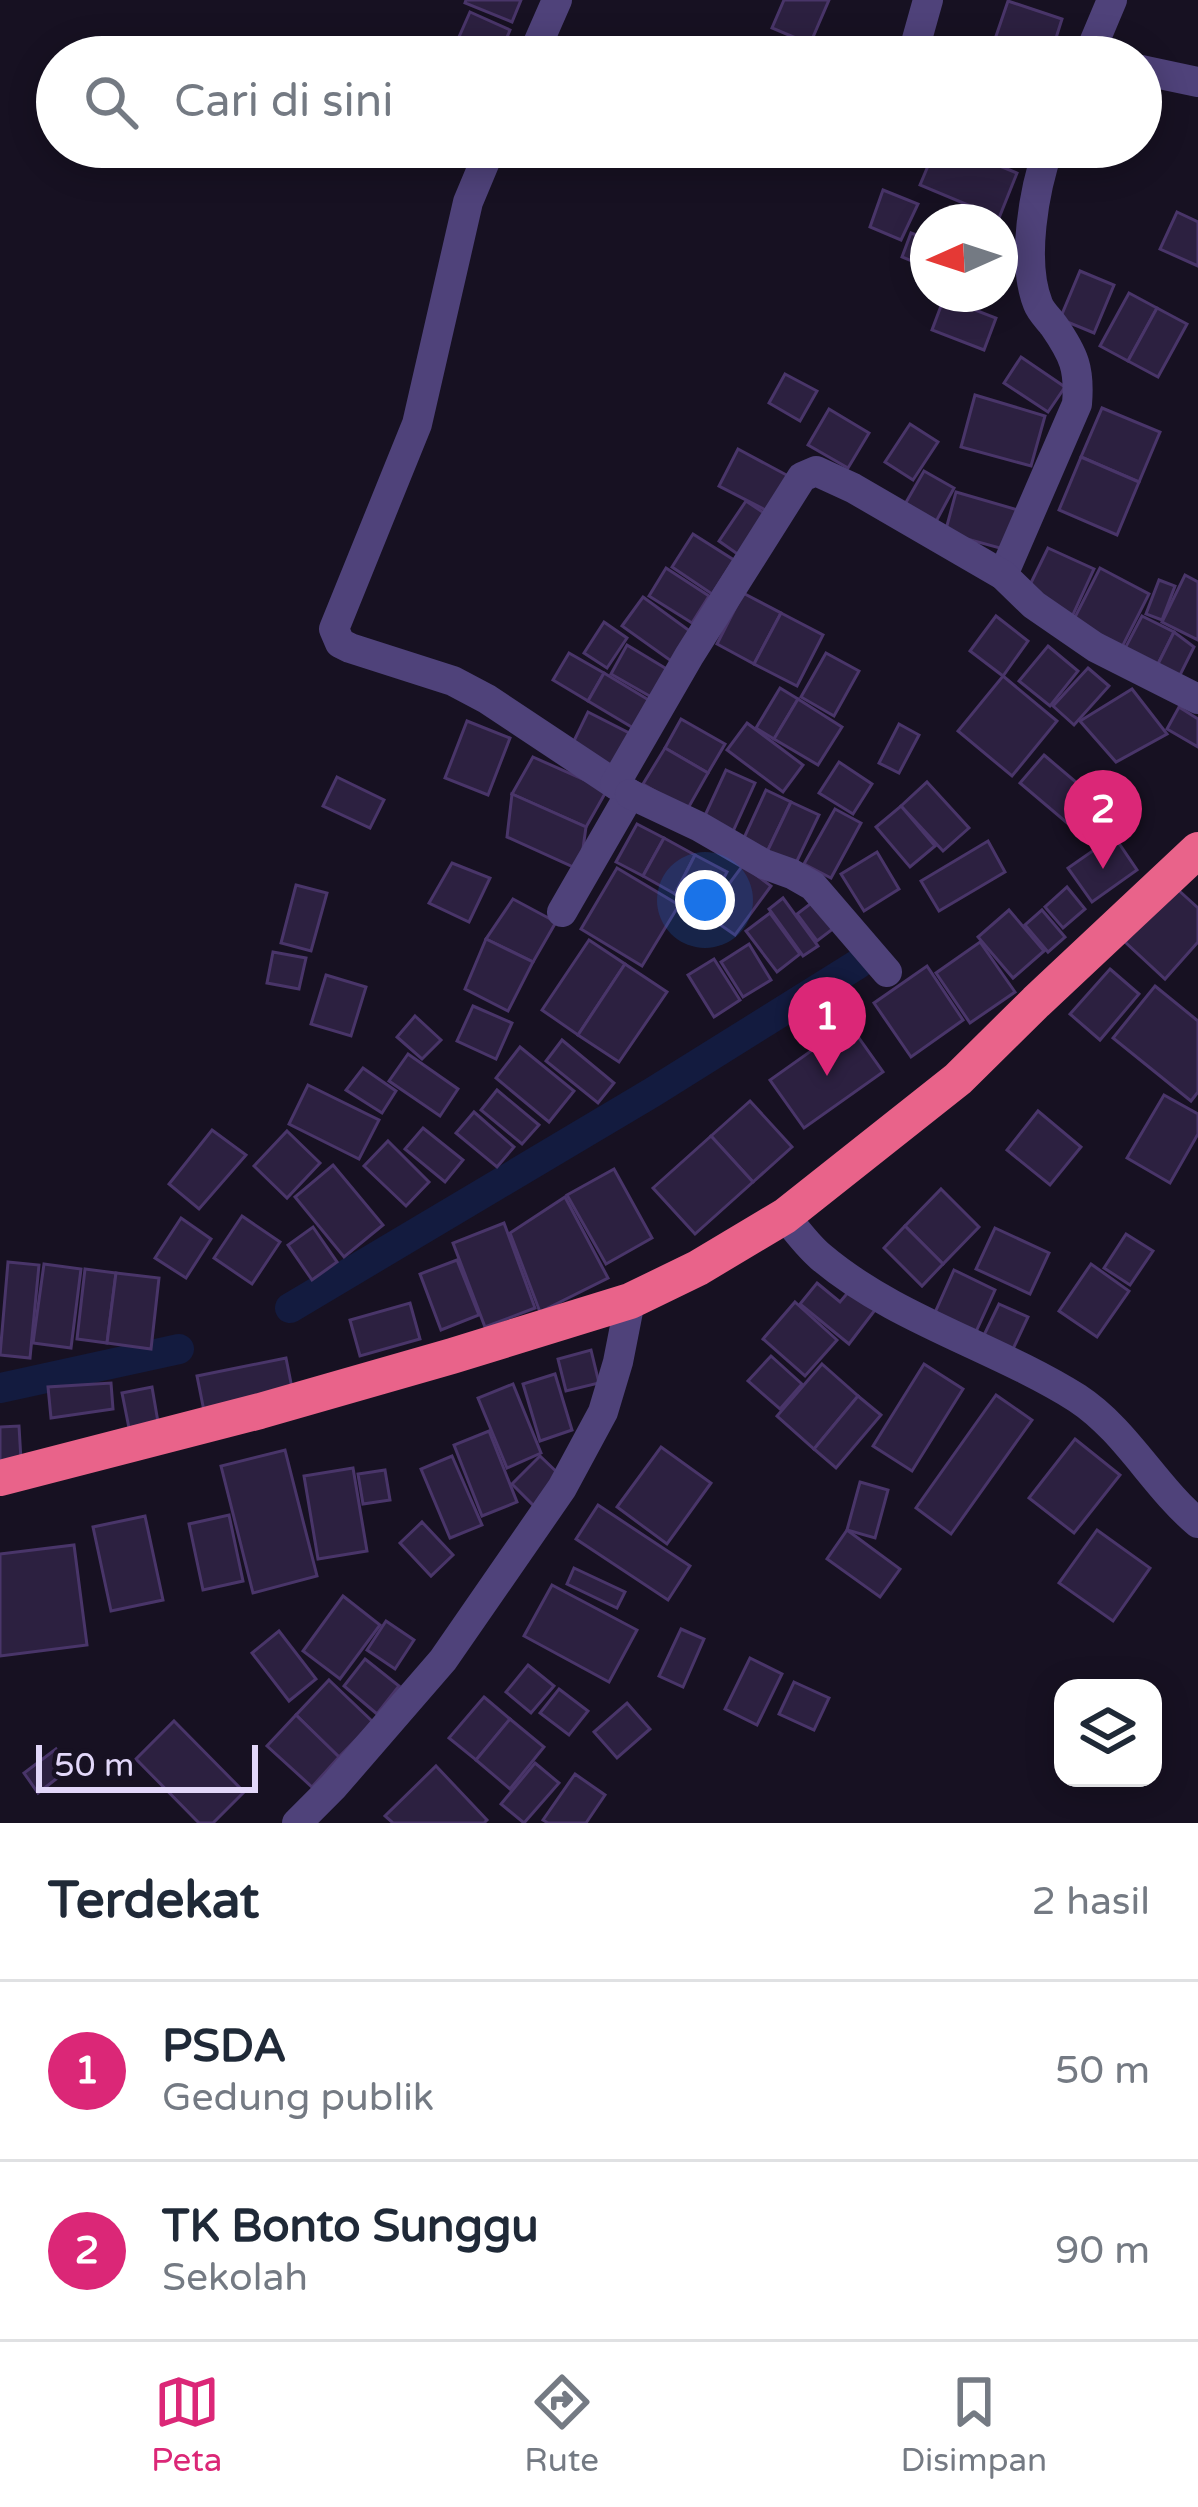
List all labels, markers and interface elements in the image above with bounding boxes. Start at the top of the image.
search box [36,36,1162,168]
icon: search [78,69,144,135]
text: Cari di sini [174,75,393,129]
north arrow [910,204,1018,312]
pin: 2 [1064,770,1142,869]
your location [675,870,735,930]
pin: 1 [788,977,866,1076]
map controls [1054,1679,1162,1787]
button: layers [1054,1679,1162,1787]
scale bar [36,1739,258,1792]
text: 50 m [54,1746,134,1785]
text: Terdekat [48,1870,259,1932]
text: 2 hasil [1032,1878,1150,1925]
text: PSDA [162,2020,287,2074]
text: 1 [75,2047,99,2094]
text: 50 m [1055,2047,1150,2094]
text: Gedung publik [162,2074,434,2121]
text: TK Bonto Sunggu [162,2200,539,2254]
text: 2 [75,2227,99,2274]
text: 90 m [1055,2227,1150,2274]
text: Sekolah [162,2254,308,2301]
tab: Peta [151,2369,222,2480]
tab: Rute [524,2369,599,2480]
tab: Disimpan [901,2369,1047,2480]

